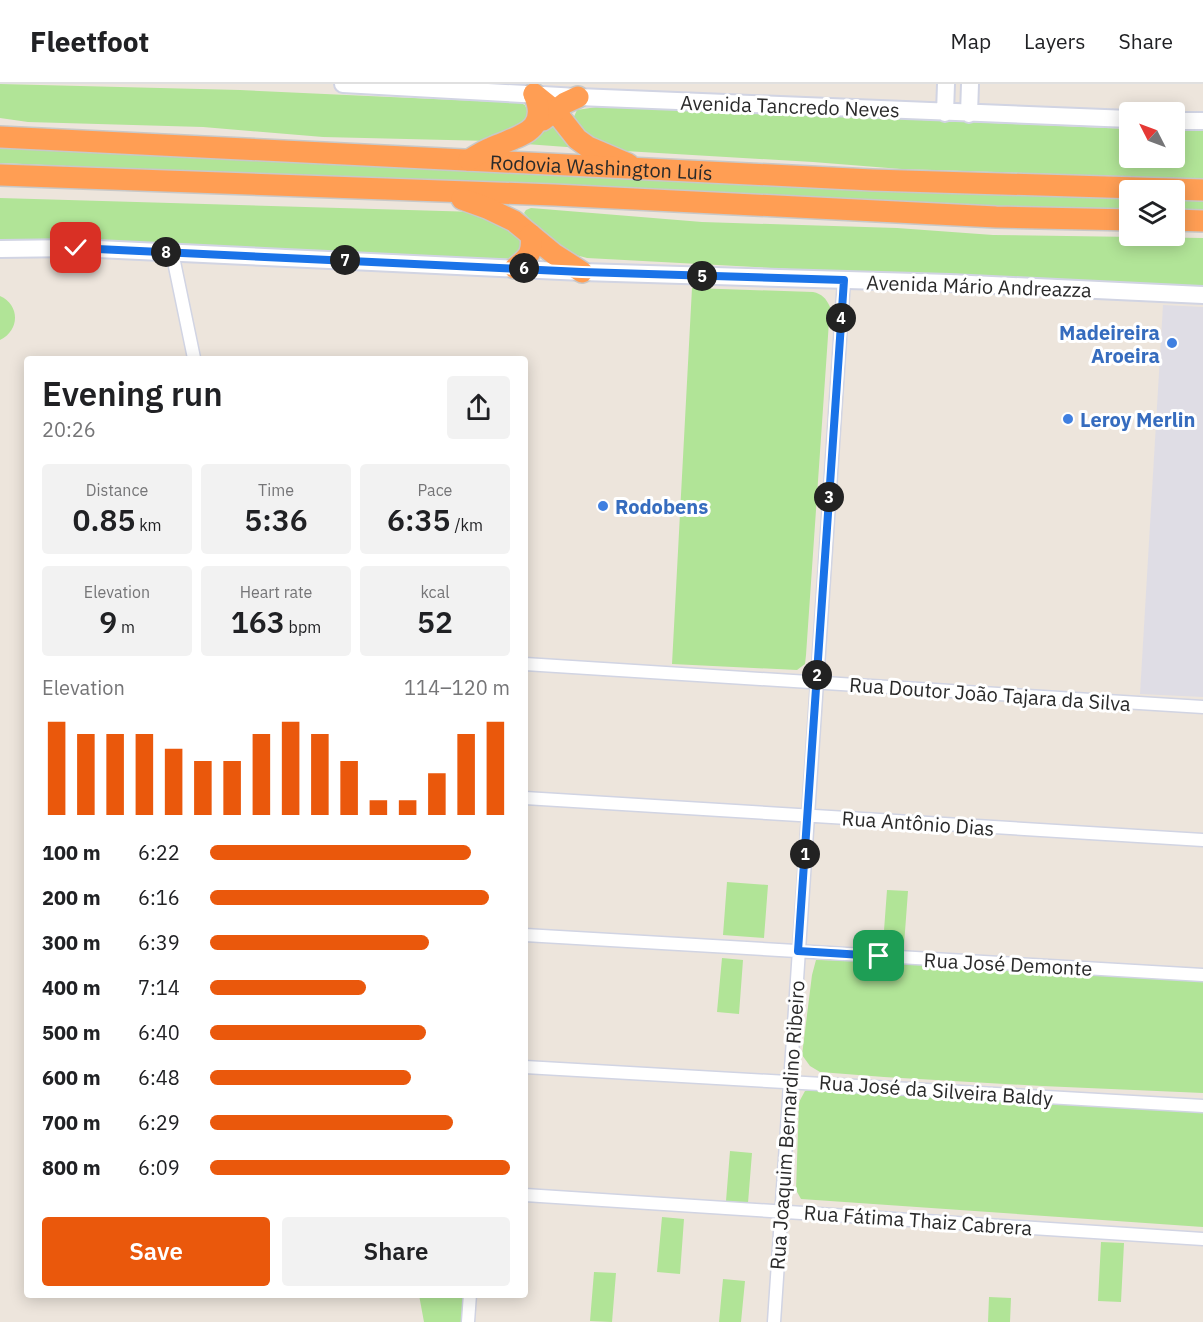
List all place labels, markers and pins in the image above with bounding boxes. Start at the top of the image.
pin [50,222,101,273]
pin: 8 [151,237,181,267]
pin: 7 [330,245,360,275]
pin: 6 [509,253,539,283]
pin: 5 [687,261,717,291]
pin: 4 [826,303,856,333]
place label: Madeireira Aroeira [1059,319,1160,369]
marker: Madeireira Aroeira [1165,336,1179,350]
place label: Leroy Merlin [1080,406,1196,433]
marker: Leroy Merlin [1061,412,1075,426]
pin: 3 [814,482,844,512]
place label: Rodobens [615,493,708,520]
marker: Rodobens [596,499,610,513]
pin: 2 [802,660,832,690]
pin: 1 [790,839,820,869]
pin [853,930,904,981]

